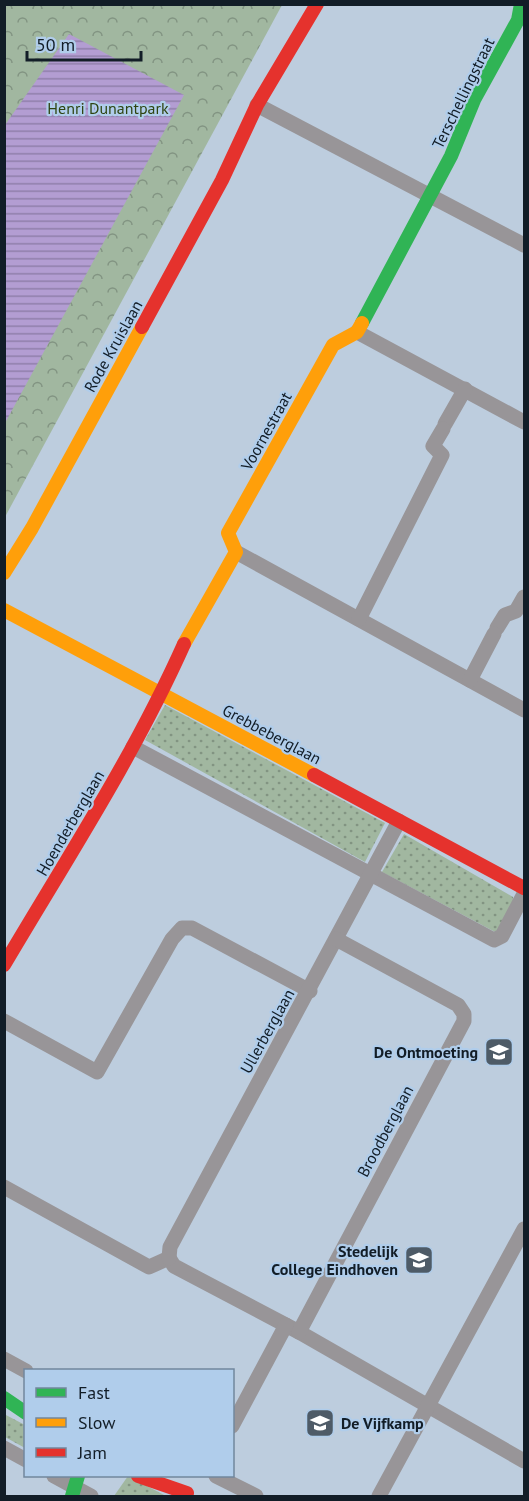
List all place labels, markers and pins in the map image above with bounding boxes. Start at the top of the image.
school or university icon: De Ontmoeting [483,1036,515,1068]
place label: De Ontmoeting [374,1042,478,1062]
place label: Stedelijk College Eindhoven [271,1241,398,1279]
school or university icon: Stedelijk College Eindhoven [403,1244,435,1276]
school or university icon: De Vijfkamp [304,1407,336,1439]
place label: De Vijfkamp [341,1413,424,1433]

